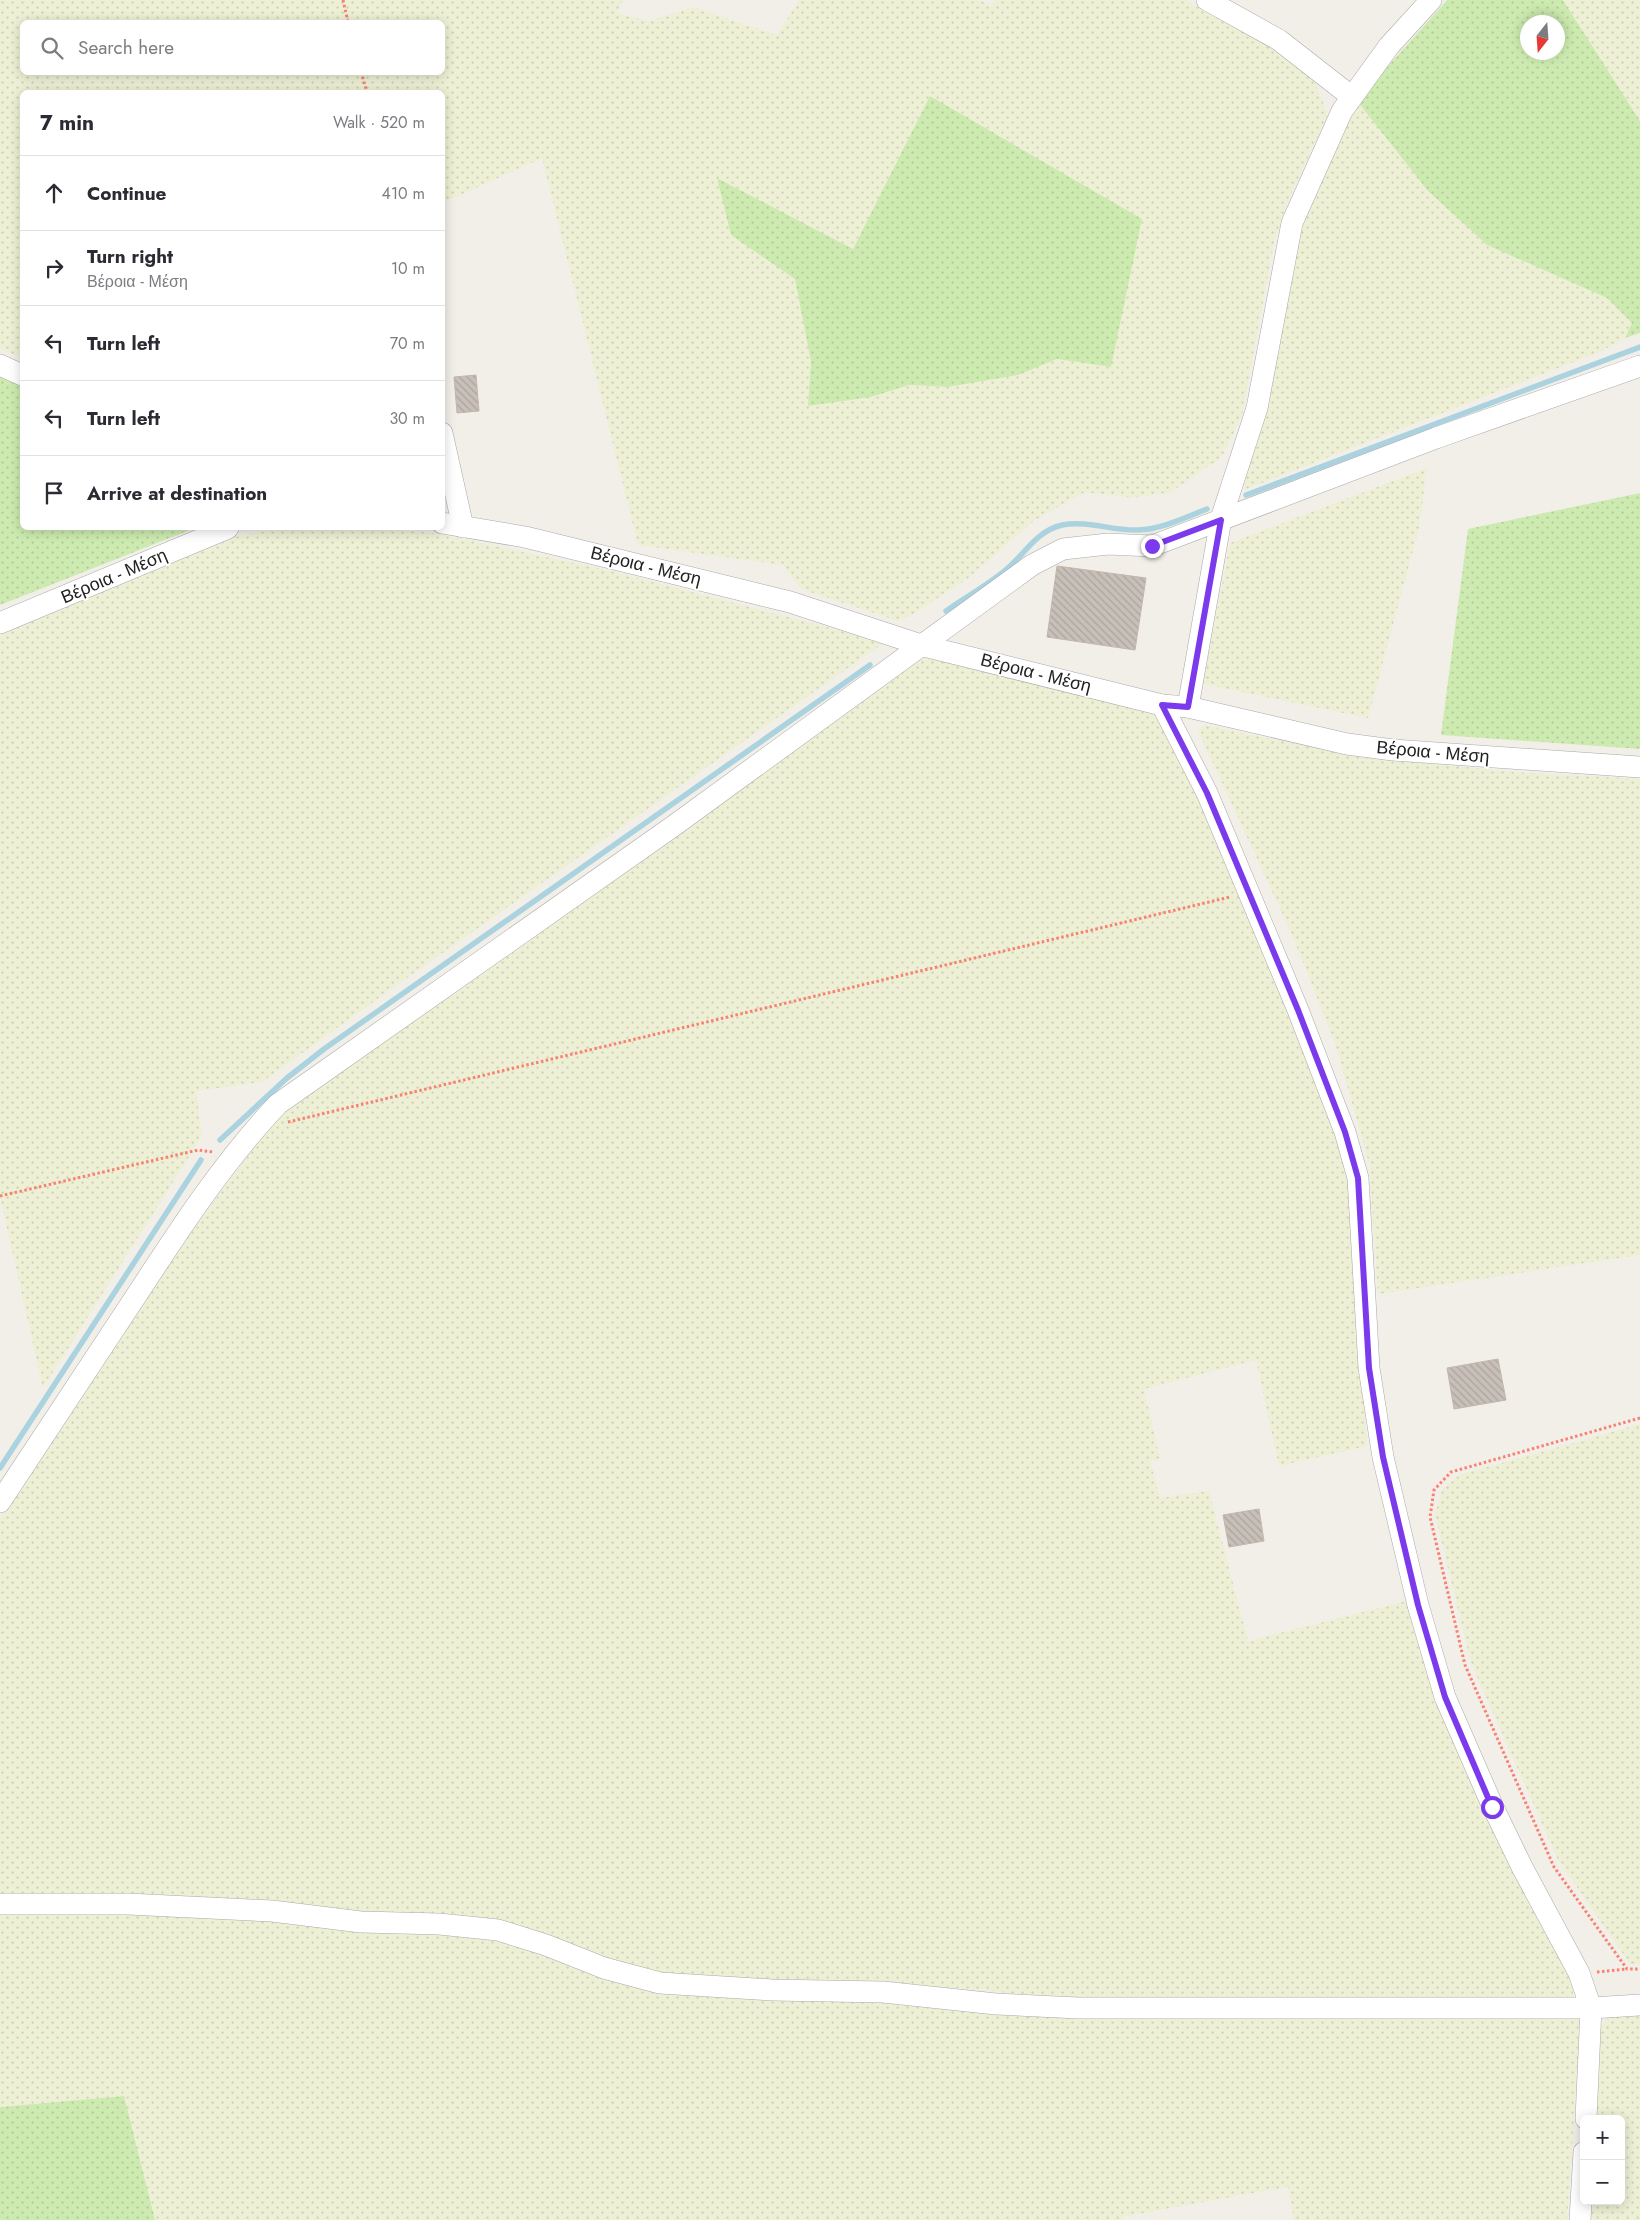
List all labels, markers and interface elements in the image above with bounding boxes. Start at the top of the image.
north arrow [1520,15,1565,60]
search box [20,20,445,75]
icon: search [38,34,66,62]
text: Search here [78,34,174,61]
text: 7 min [40,108,94,138]
text: Walk · 520 m [333,111,425,134]
icon: ahead [40,179,68,207]
text: Continue [87,180,166,207]
text: 410 m [382,182,425,205]
text: Turn right [87,243,173,270]
icon: right [40,254,68,282]
text: 10 m [391,257,425,280]
text: Βέροια - Μέση [87,270,188,293]
icon: left [40,329,68,357]
text: Turn left [87,330,160,357]
text: 70 m [390,332,425,355]
icon: left [40,404,68,432]
text: Turn left [87,405,160,432]
text: 30 m [389,407,425,430]
icon: arrive [40,479,68,507]
text: Arrive at destination [87,480,267,507]
route end [1141,535,1164,558]
street label: Βέροια - Μέση [588,540,704,592]
street label: Βέροια - Μέση [57,542,171,610]
street label: Βέροια - Μέση [978,647,1094,699]
street label: Βέροια - Μέση [1375,734,1491,770]
route start [1481,1796,1504,1819]
map controls [1580,2115,1625,2205]
button: + [1580,2115,1625,2160]
button: − [1580,2160,1625,2205]

